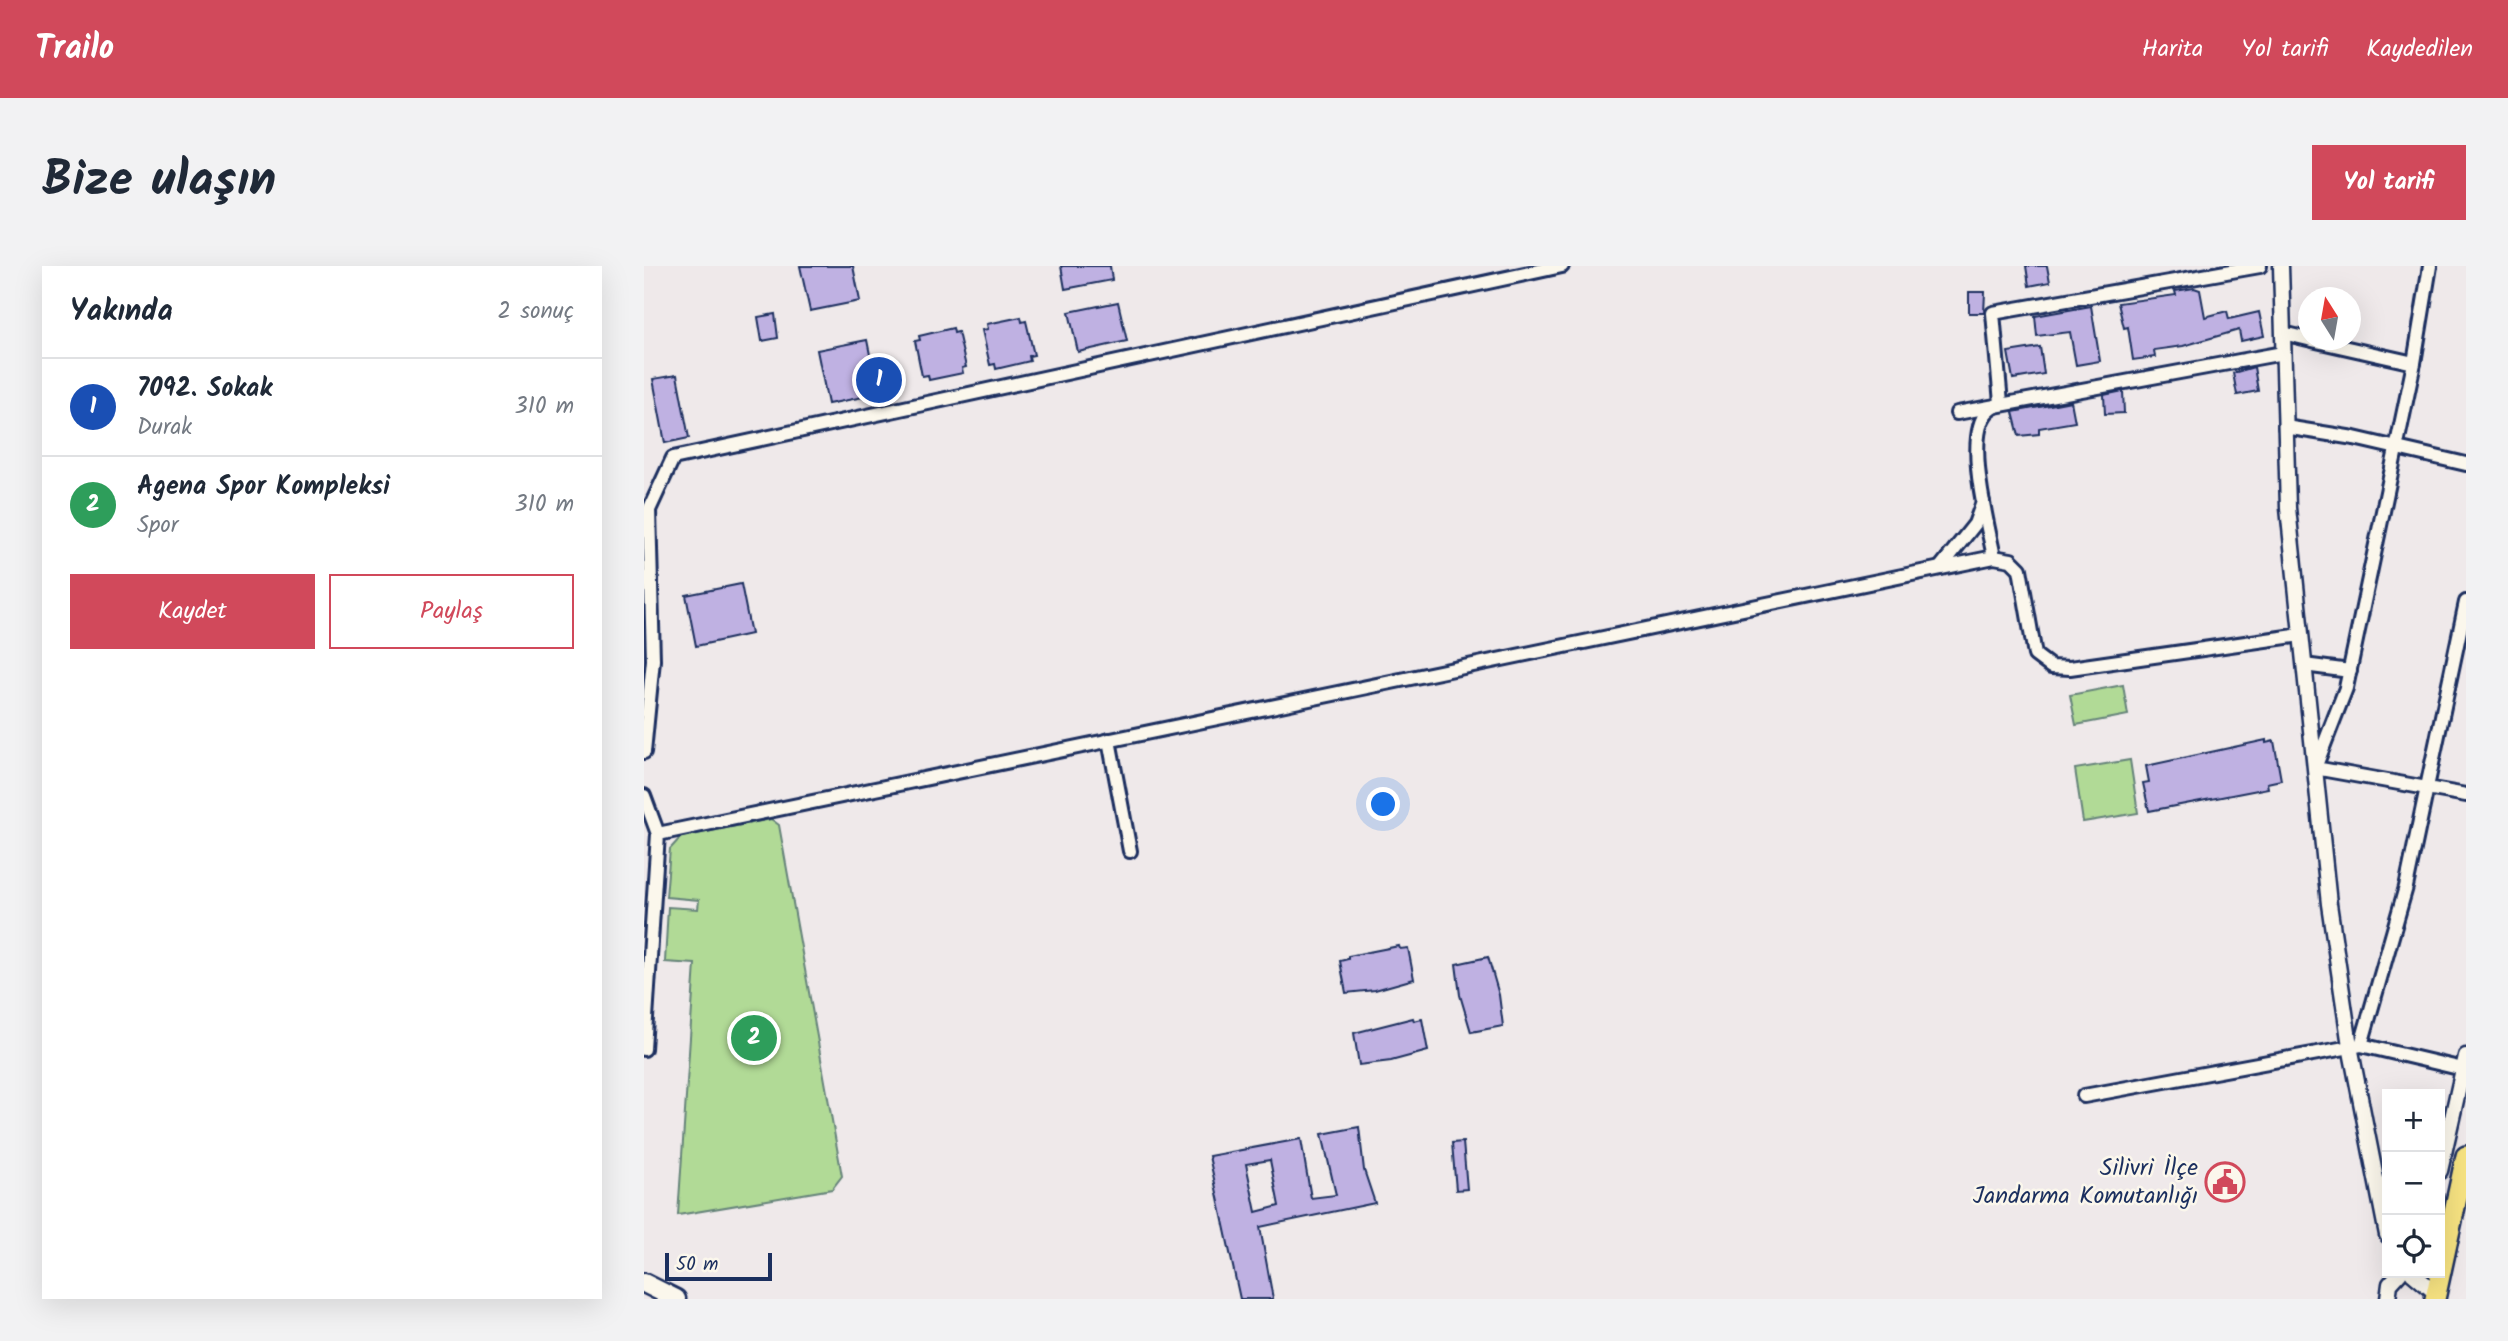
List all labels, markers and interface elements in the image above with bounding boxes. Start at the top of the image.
text: Trailo [35,23,114,76]
text: Harita [2142,30,2203,69]
text: Yol tarifi [2241,30,2328,69]
text: Kaydedilen [2366,30,2473,69]
text: Bize ulaşın [42,143,276,221]
button: Yol tarifi [2312,145,2466,220]
north arrow [2298,287,2361,350]
text: Yakında [70,288,173,336]
text: 2 sonuç [498,294,574,330]
pin: 1 [856,354,902,406]
text: 7092. Sokak [137,368,272,410]
text: 1 [90,389,96,425]
text: 310 m [515,389,574,425]
text: Durak [137,410,192,446]
text: Agena Spor Kompleksi [137,466,390,508]
text: 2 [86,487,100,523]
text: 310 m [515,487,574,523]
text: Spor [137,508,178,544]
button: Kaydet [70,574,315,649]
button: Paylaş [329,574,574,649]
your location [1366,787,1400,821]
pin: 2 [731,1012,777,1064]
map controls [2382,1089,2445,1278]
button: + [2382,1089,2445,1152]
place label: Silivri İlçe Jandarma Komutanlığı [1973,1149,2198,1216]
button: − [2382,1152,2445,1215]
public building icon: Silivri İlçe Jandarma Komutanlığı [2204,1161,2246,1203]
button: locate [2382,1215,2445,1278]
scale bar [665,1250,772,1282]
text: 50 m [676,1250,718,1280]

